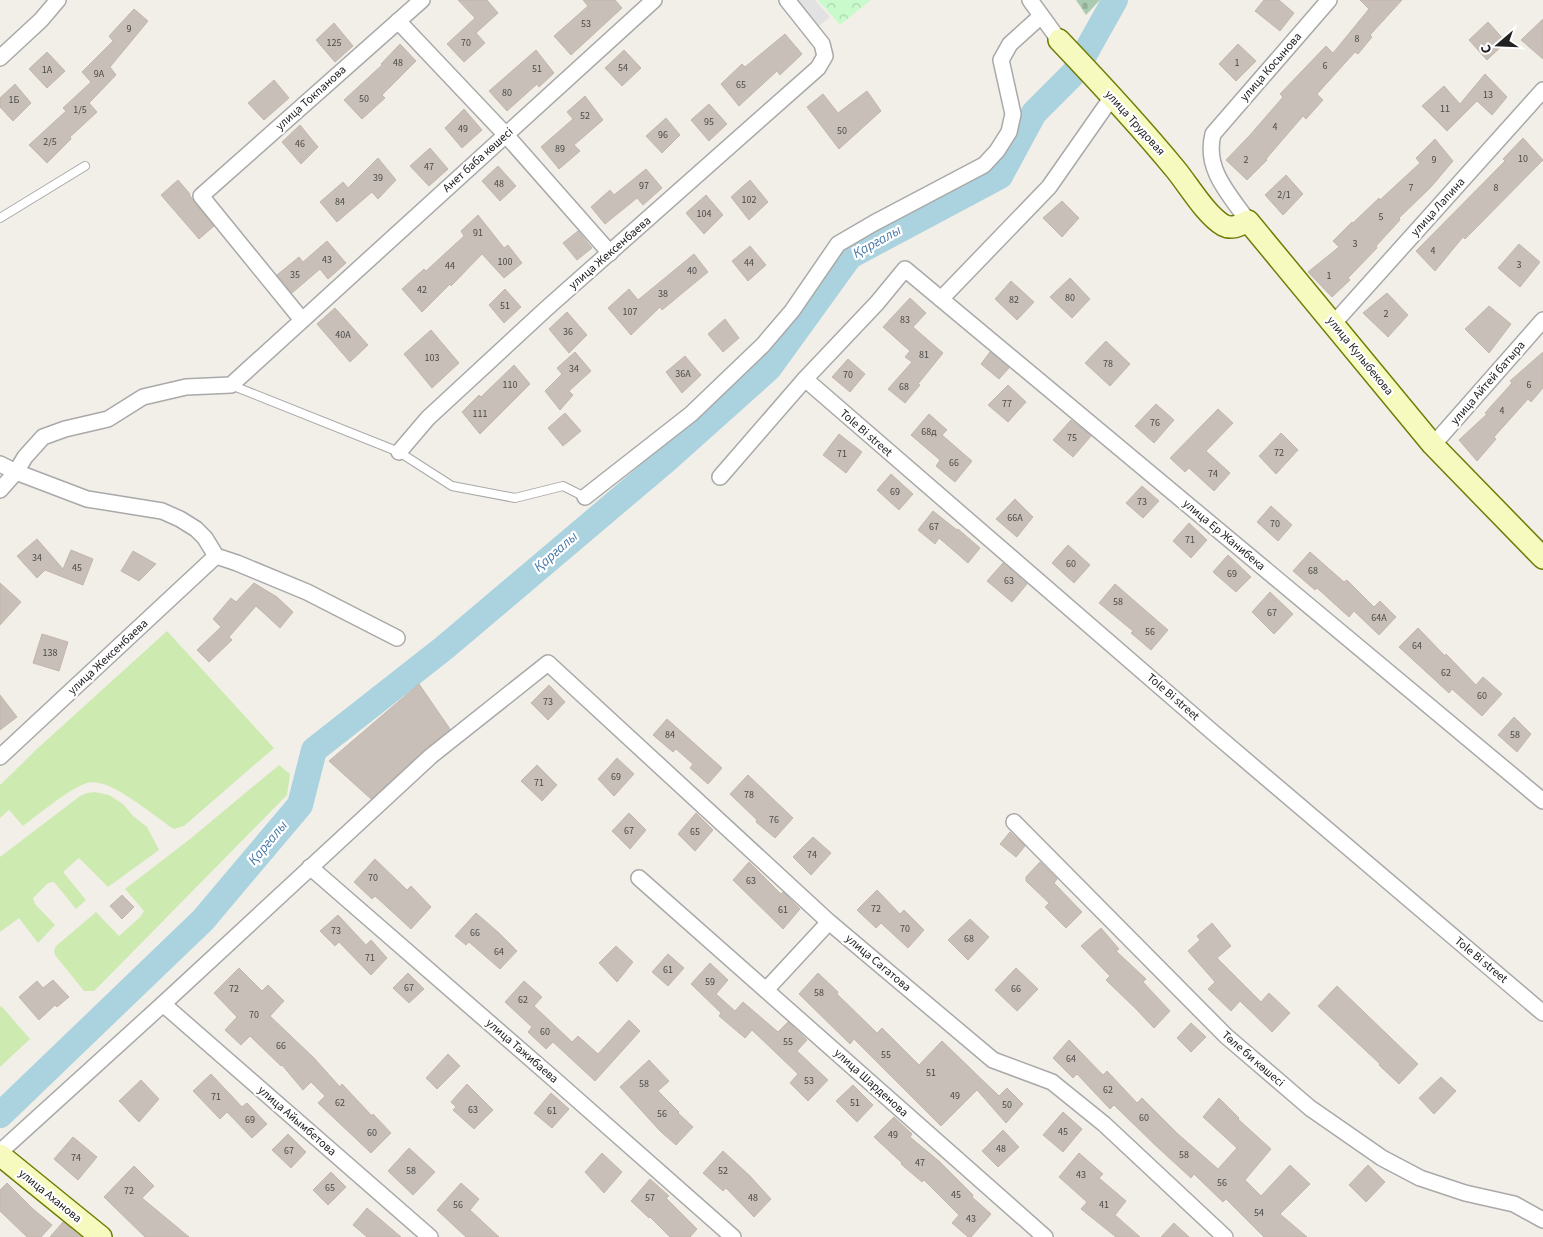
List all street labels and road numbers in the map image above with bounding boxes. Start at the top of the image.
street label: улица Косынова [1236,29,1306,105]
street label: улица Токпанова [272,62,350,134]
street label: улица Трудовая [1101,86,1169,160]
street label: Анет баба көшесі [439,124,517,196]
street label: улица Лапина [1407,174,1469,240]
street label: улица Жексенбаева [565,213,655,293]
street label: улица Кулыбекова [1323,313,1397,399]
street label: улица Айтей батыра [1447,337,1529,429]
street label: Tole Bi street [836,405,896,461]
street label: улица Ер Жанибека [1179,495,1269,575]
street label: улица Жексенбаева [64,615,152,699]
street label: Tole Bi street [1143,669,1203,725]
street label: улица Сагатова [841,930,915,996]
street label: Tole Bi street [1451,933,1511,987]
street label: улица Тажибаева [482,1015,562,1087]
street label: Төле би көшесі [1218,1027,1288,1091]
street label: улица Шарденова [830,1045,912,1121]
street label: улица Айымбетова [254,1082,340,1160]
street label: улица Аханова [15,1165,85,1227]

